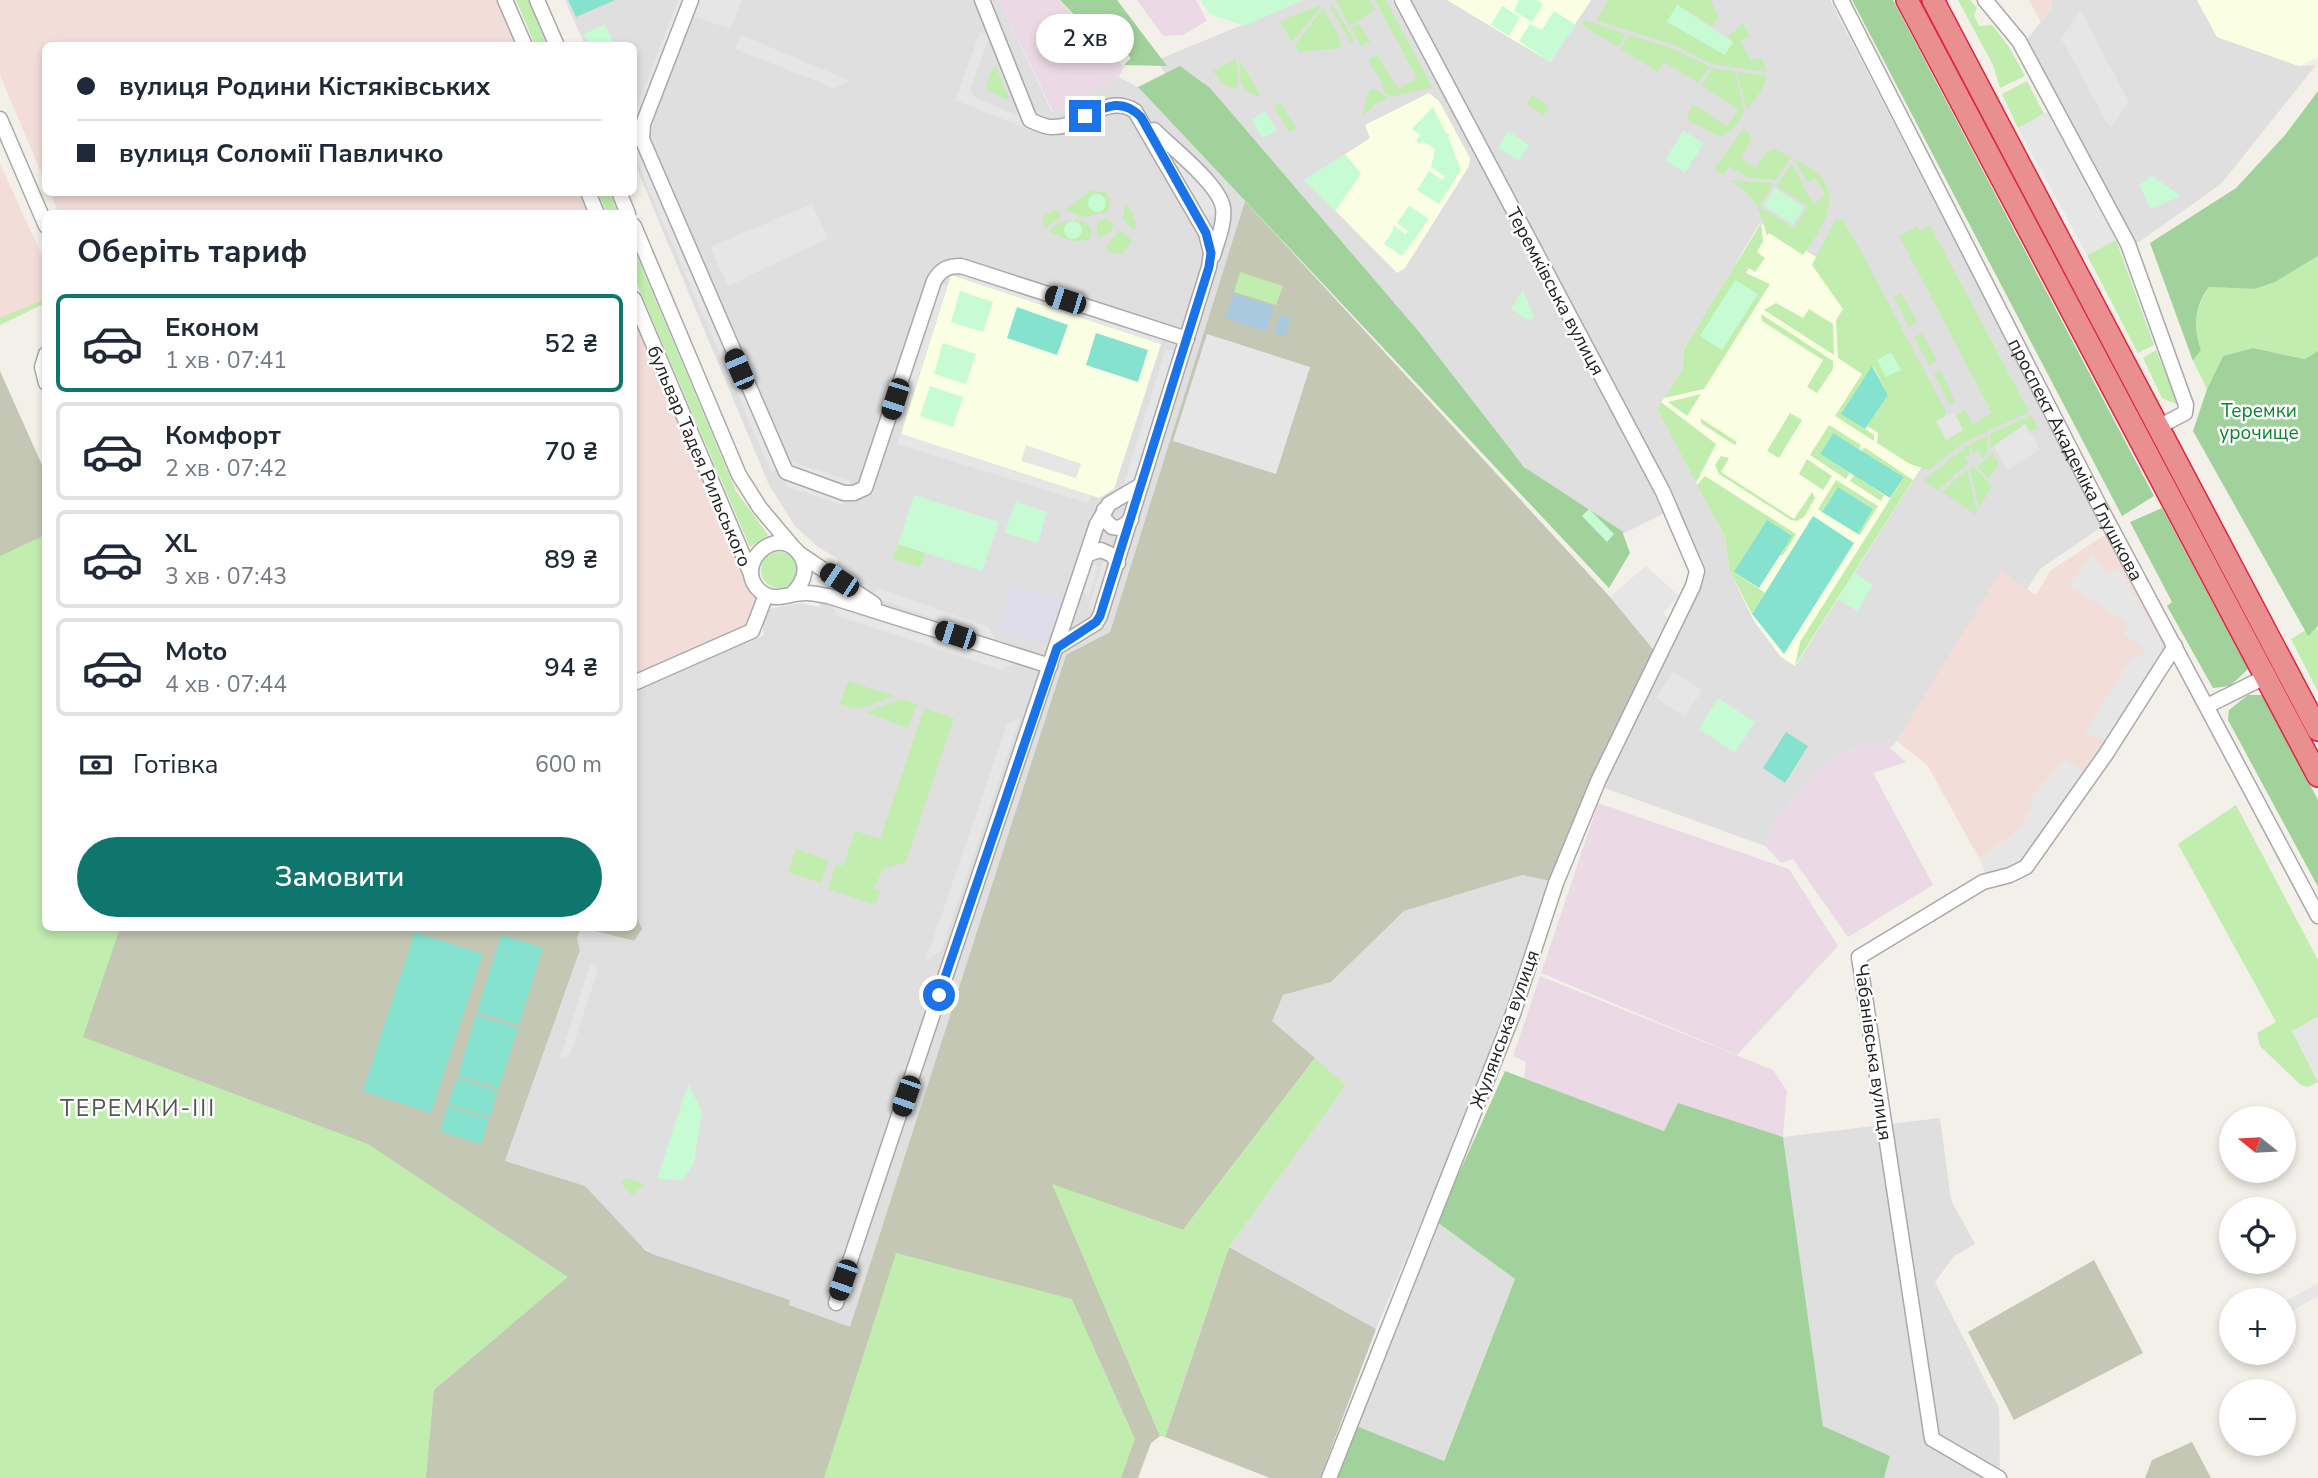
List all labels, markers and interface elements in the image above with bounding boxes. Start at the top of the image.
callout: 2 хв [1036,15,1134,64]
text: 2 хв [1062,23,1108,54]
text: вулиця Родини Кістяківських [119,69,490,104]
route end [1069,100,1101,132]
text: вулиця Соломії Павличко [119,136,444,171]
street label: Теремківська вулиця [1500,203,1611,380]
text: Оберіть тариф [77,230,307,273]
car [1042,284,1089,316]
text: Економ [165,310,259,345]
icon: car [81,312,144,375]
text: 52 ₴ [544,326,598,361]
street label: проспект Академіка Глушкова [2002,334,2149,586]
street label: бульвар Тадея Рильського [641,342,758,571]
text: 1 хв · 07:41 [165,345,287,376]
car [722,346,757,392]
car [879,376,912,422]
park label: Теремки урочище [2219,398,2299,446]
text: Комфорт [165,418,281,453]
icon: car [81,420,144,483]
text: 70 ₴ [544,434,598,469]
text: 2 хв · 07:42 [165,453,287,484]
text: XL [165,526,197,561]
icon: car [81,528,144,591]
text: 89 ₴ [544,542,598,577]
car [816,560,863,600]
text: 3 хв · 07:43 [165,561,287,592]
car [932,619,979,651]
text: Moto [165,634,227,669]
icon: car [81,636,144,699]
text: 94 ₴ [544,650,598,685]
text: 4 хв · 07:44 [165,669,287,700]
icon: cash [77,746,115,784]
text: Готівка [133,747,218,782]
text: 600 m [535,749,602,780]
button: Замовити [77,837,602,917]
street label: Жулянська вулиця [1464,946,1546,1112]
street label: Чабанівська вулиця [1848,962,1898,1142]
route start [923,979,955,1011]
car [890,1073,923,1119]
district label: ТЕРЕМКИ-III [60,1093,216,1124]
north arrow [2219,1106,2296,1183]
map controls [2219,1106,2296,1456]
button: locate [2219,1197,2296,1274]
car [827,1257,860,1303]
button: + [2219,1288,2296,1365]
button: − [2219,1379,2296,1456]

